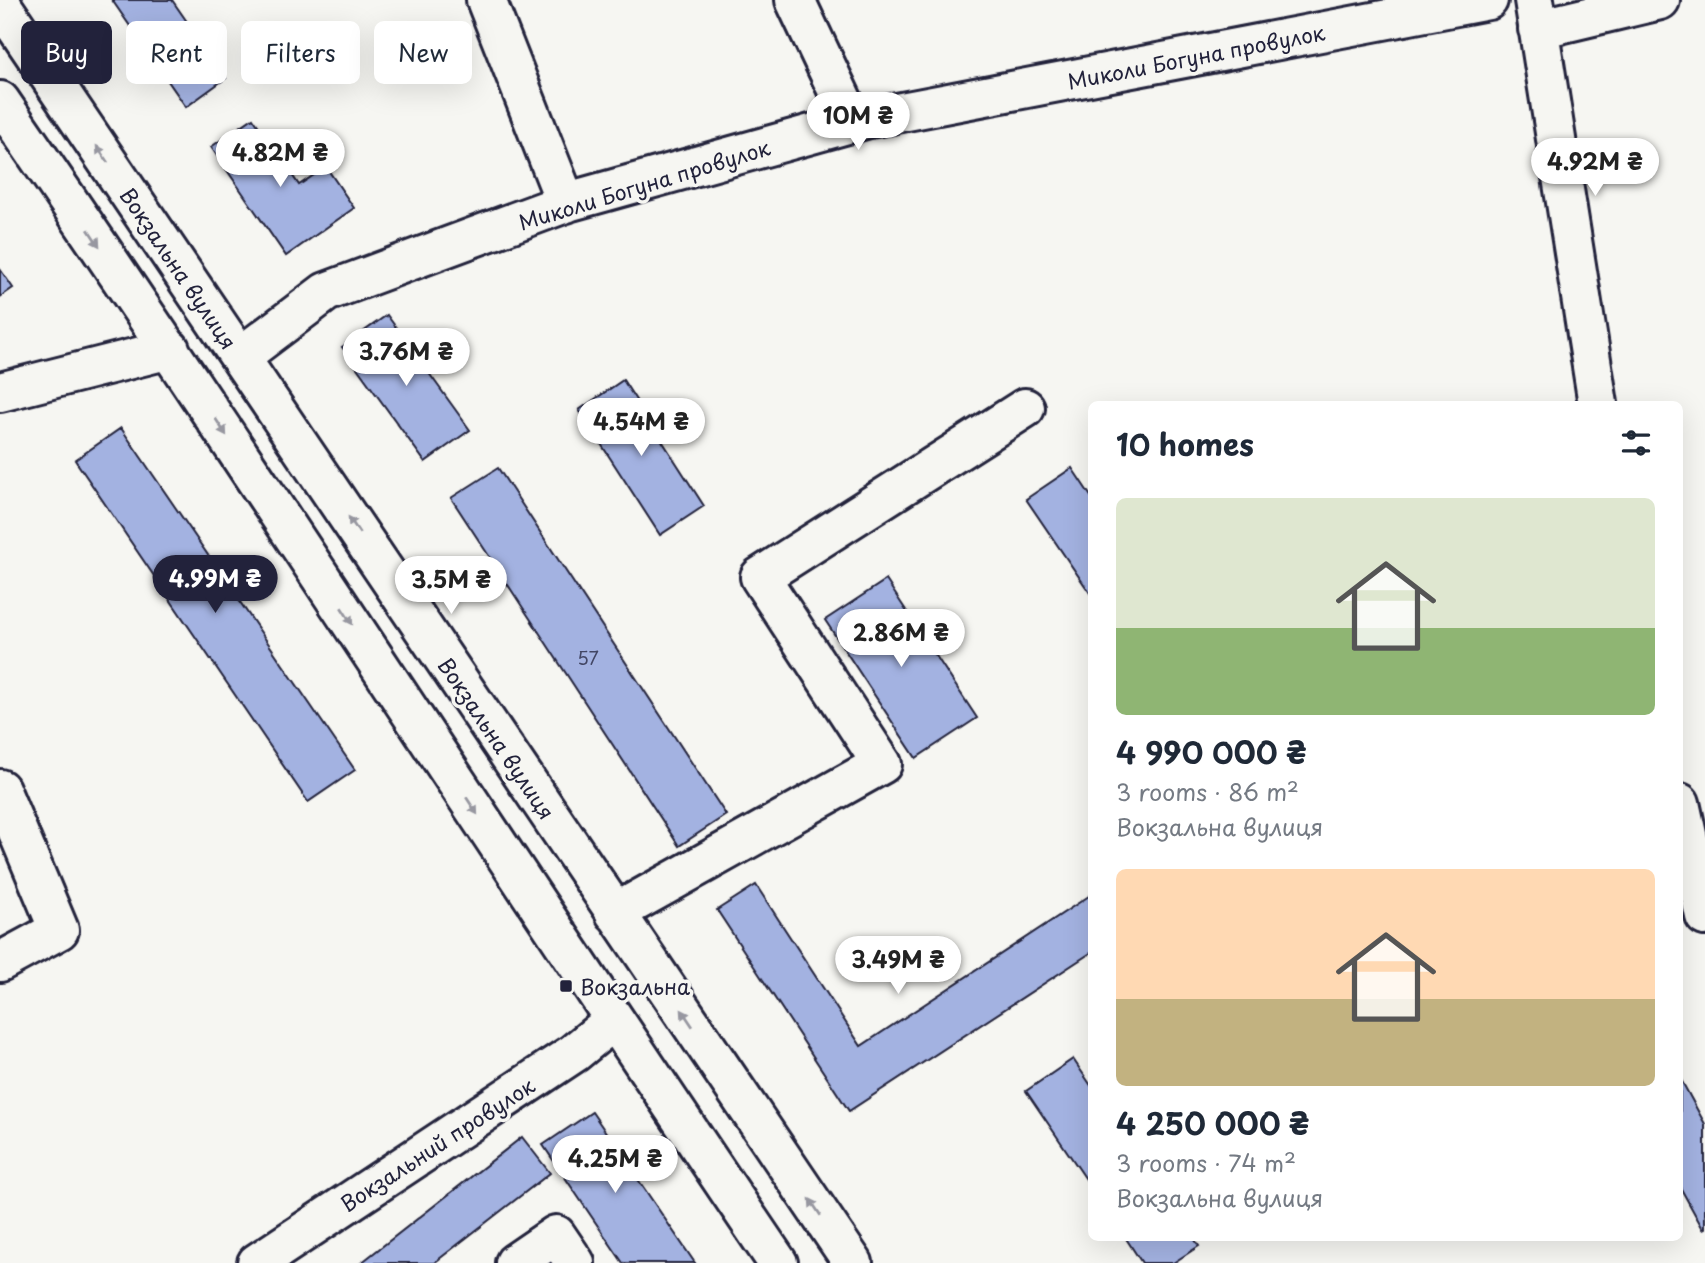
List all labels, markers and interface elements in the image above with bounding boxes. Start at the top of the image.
street label: Миколи Богуна провулок [1065,15,1328,97]
chip: Buy [21,21,112,84]
chip: Rent [126,21,227,84]
chip: Filters [241,21,360,84]
chip: New [374,21,472,84]
pin: 10M ₴ [809,92,907,152]
text: 10M ₴ [823,97,893,132]
pin: 4.82M ₴ [215,130,345,189]
street label: Миколи Богуна провулок [514,130,774,238]
text: 4.82M ₴ [232,134,328,169]
pin: 4.92M ₴ [1530,138,1660,198]
text: 4.92M ₴ [1547,143,1643,178]
one-way arrow [96,145,109,164]
street label: Вокзальна вулиця [113,181,245,355]
one-way arrow [87,229,101,247]
pin: 3.76M ₴ [341,328,471,388]
text: 3.76M ₴ [359,333,453,368]
pin: 4.54M ₴ [576,398,706,458]
text: 4.54M ₴ [593,403,689,438]
one-way arrow [215,417,228,436]
text: 10 homes [1116,421,1254,466]
icon: filters [1617,424,1655,462]
one-way arrow [347,516,360,535]
icon: home [1323,543,1449,669]
pin: 4.99M ₴ [150,556,280,615]
pin: 3.5M ₴ [394,556,508,616]
text: 4.99M ₴ [169,560,261,595]
text: 3.5M ₴ [411,561,491,596]
one-way arrow [340,607,353,626]
pin: 2.86M ₴ [836,610,966,669]
text: 2.86M ₴ [853,614,949,649]
house number: 57 [577,644,599,671]
street label: Вокзальна вулиця [431,651,563,825]
text: 4 990 000 ₴ [1116,729,1306,774]
text: 3 rooms · 86 m² [1116,774,1299,809]
one-way arrow [465,797,478,816]
text: Вокзальна вулиця [1116,809,1323,844]
icon: home [1323,914,1449,1040]
pin: 3.49M ₴ [833,936,963,996]
text: 3.49M ₴ [851,941,945,976]
place label: Вокзальна [580,970,690,1002]
marker: Вокзальна [558,978,574,994]
one-way arrow [681,1009,694,1028]
street label: Вокзальний провулок [333,1069,541,1219]
text: 4 250 000 ₴ [1116,1100,1309,1145]
pin: 4.25M ₴ [550,1136,680,1195]
text: 4.25M ₴ [568,1140,662,1175]
text: 3 rooms · 74 m² [1116,1145,1296,1180]
text: Вокзальна вулиця [1116,1180,1323,1215]
one-way arrow [808,1197,821,1217]

